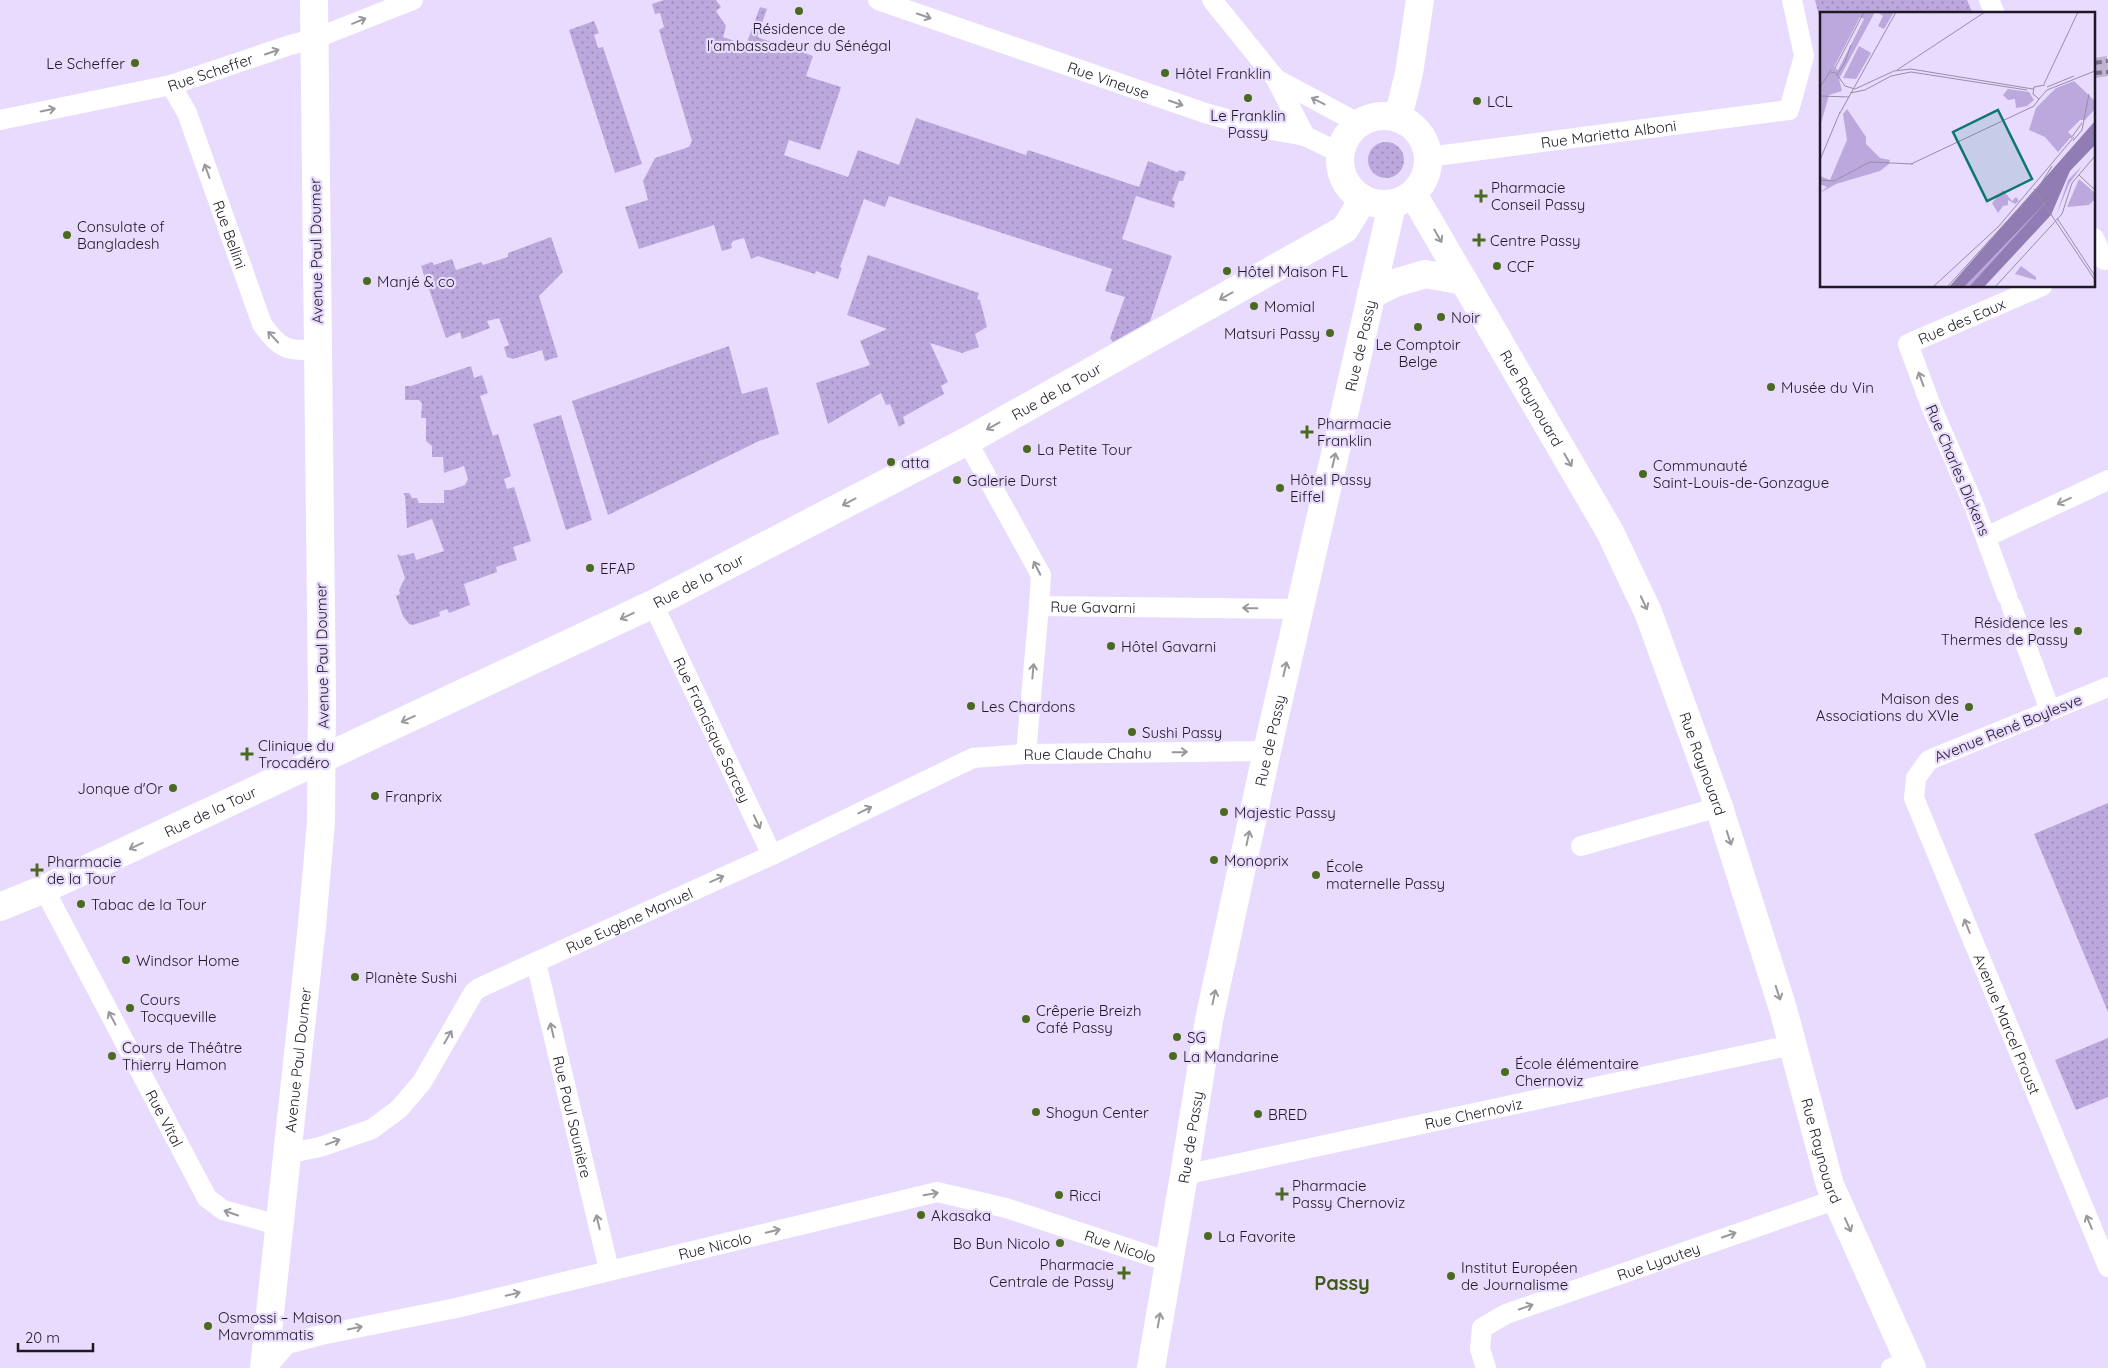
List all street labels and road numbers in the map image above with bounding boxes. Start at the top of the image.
street label: Rue Scheffer [165,48,256,95]
street label: Rue Vineuse [1065,57,1152,103]
street label: Rue Marietta Alboni [1540,115,1677,152]
street label: Avenue Paul Doumer [305,178,327,324]
street label: Rue Bellini [209,198,251,271]
street label: Rue des Eaux [1915,294,2008,348]
street label: Rue de Passy [1340,298,1380,393]
street label: Rue Raynouard [1496,346,1567,450]
street label: Rue de la Tour [1008,358,1105,424]
street label: Rue Charles Dickens [1922,402,1994,538]
street label: Rue de la Tour [650,549,747,612]
street label: Avenue Paul Doumer [311,583,333,729]
street label: Rue Gavarni [1050,597,1136,617]
street label: Rue Francisque Sarcey [670,654,755,805]
street label: Avenue René Boylesve [1931,690,2085,766]
street label: Rue de Passy [1250,693,1289,788]
street label: Rue Raynouard [1676,709,1730,818]
street label: Rue Claude Chahu [1024,743,1152,764]
street label: Rue de la Tour [161,781,260,841]
street label: Rue Eugène Manuel [563,883,696,957]
street label: Avenue Marcel Proust [1970,951,2045,1097]
street label: Avenue Paul Doumer [280,986,315,1133]
street label: Rue Paul Saunière [549,1054,596,1180]
street label: Rue Vital [142,1086,188,1150]
street label: Rue de Passy [1173,1090,1207,1185]
street label: Rue Chernoviz [1423,1093,1524,1133]
street label: Rue Raynouard [1798,1096,1846,1206]
street label: Rue Nicolo [1082,1225,1159,1267]
street label: Rue Nicolo [676,1228,753,1264]
street label: Rue Lyautey [1614,1238,1702,1284]

